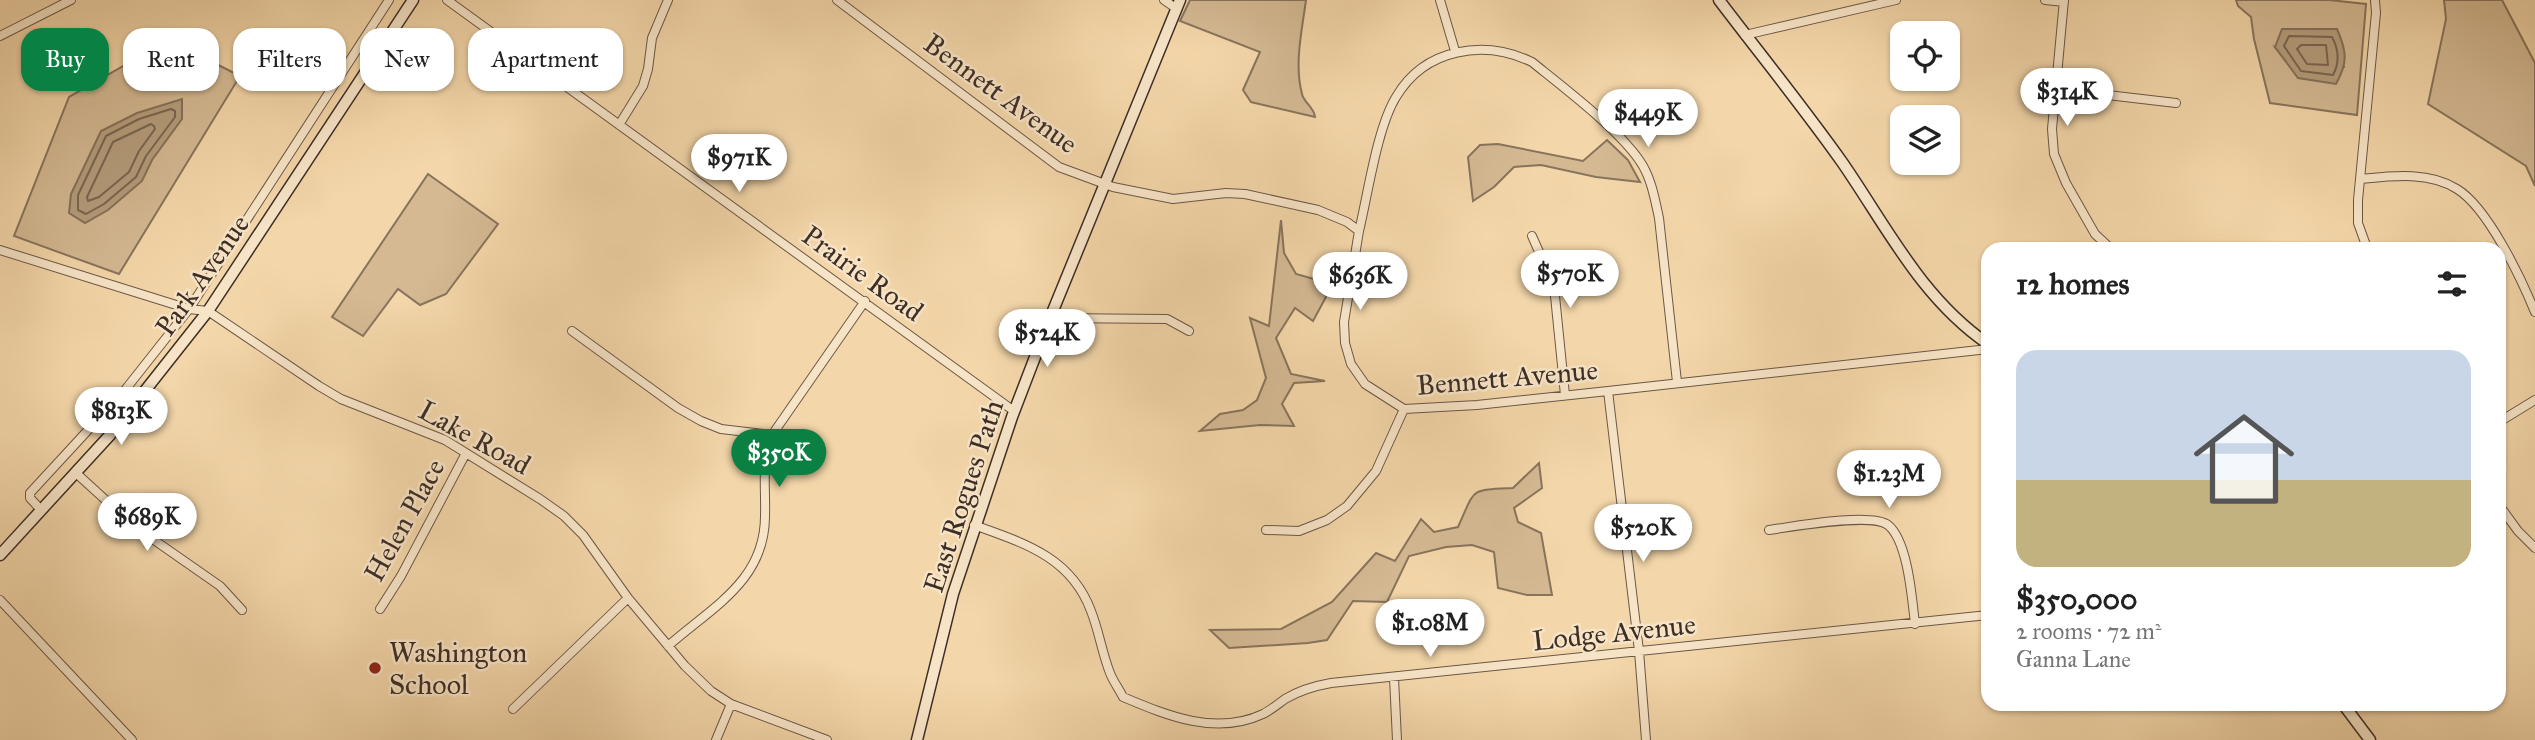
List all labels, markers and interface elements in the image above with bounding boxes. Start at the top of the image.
map controls [1890,21,1960,175]
button: locate [1890,21,1960,91]
street label: Bennett Avenue [917,26,1085,161]
chip: Buy [21,28,109,91]
chip: Rent [123,28,219,91]
chip: Filters [233,28,346,91]
chip: New [360,28,454,91]
chip: Apartment [468,28,623,91]
pin: $314K [2018,68,2116,128]
text: $314K [2036,77,2098,105]
pin: $449K [1599,90,1697,149]
text: $449K [1614,98,1682,126]
button: layers [1890,105,1960,175]
pin: $971K [690,134,788,194]
text: $971K [707,143,771,171]
street label: Park Avenue [148,208,257,343]
street label: Prairie Road [795,218,930,329]
pin: $570K [1521,250,1619,310]
pin: $636K [1311,252,1409,312]
text: $570K [1537,259,1603,287]
text: $636K [1329,261,1391,289]
icon: filters [2433,265,2471,303]
text: 12 homes [2016,266,2129,302]
pin: $524K [998,310,1096,369]
text: $524K [1015,318,1079,346]
street label: Bennett Avenue [1415,352,1599,403]
pin: $813K [72,388,170,447]
street label: Lake Road [413,392,537,482]
street label: East Rogues Path [916,395,1011,597]
text: $813K [91,396,151,424]
icon: home [2181,396,2307,522]
pin: $350K [730,430,828,489]
text: $350K [747,438,811,466]
pin: $1.23M [1832,450,1946,510]
street label: Helen Place [356,453,452,588]
text: $1.23M [1853,459,1925,487]
pin: $689K [98,494,196,553]
text: $689K [114,502,180,530]
pin: $520K [1594,504,1692,564]
text: $520K [1610,513,1676,541]
text: $350,000 [2016,581,2138,617]
pin: $1.08M [1373,600,1487,659]
street label: Lodge Avenue [1531,607,1697,658]
text: $1.08M [1392,608,1469,636]
text: 2 rooms · 72 m² [2016,617,2161,645]
place label: Washington School [389,635,527,702]
text: Ganna Lane [2016,645,2131,673]
marker: Washington School [367,660,383,676]

